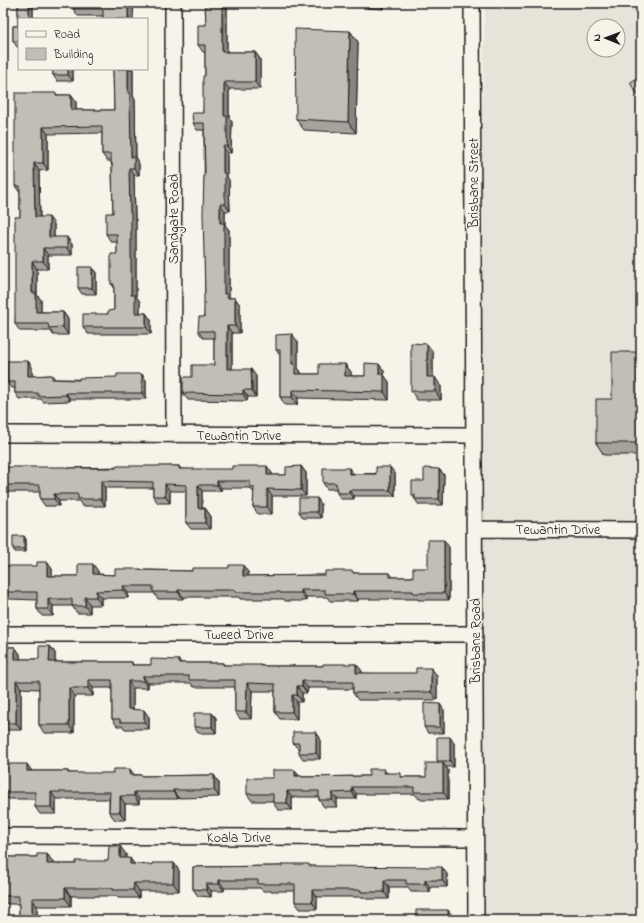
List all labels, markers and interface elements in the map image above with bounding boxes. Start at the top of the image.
legend [18,18,148,70]
north arrow [586,18,626,58]
text: Road [54,26,80,44]
text: N [589,34,605,42]
text: Building [53,46,93,65]
street label: Brisbane Street [464,138,485,229]
street label: Sandgate Road [164,174,186,264]
street label: Tewantin Drive [197,426,282,447]
street label: Tewantin Drive [516,520,601,541]
street label: Brisbane Road [466,598,487,685]
street label: Tweed Drive [204,625,274,646]
street label: Koala Drive [207,828,272,849]

